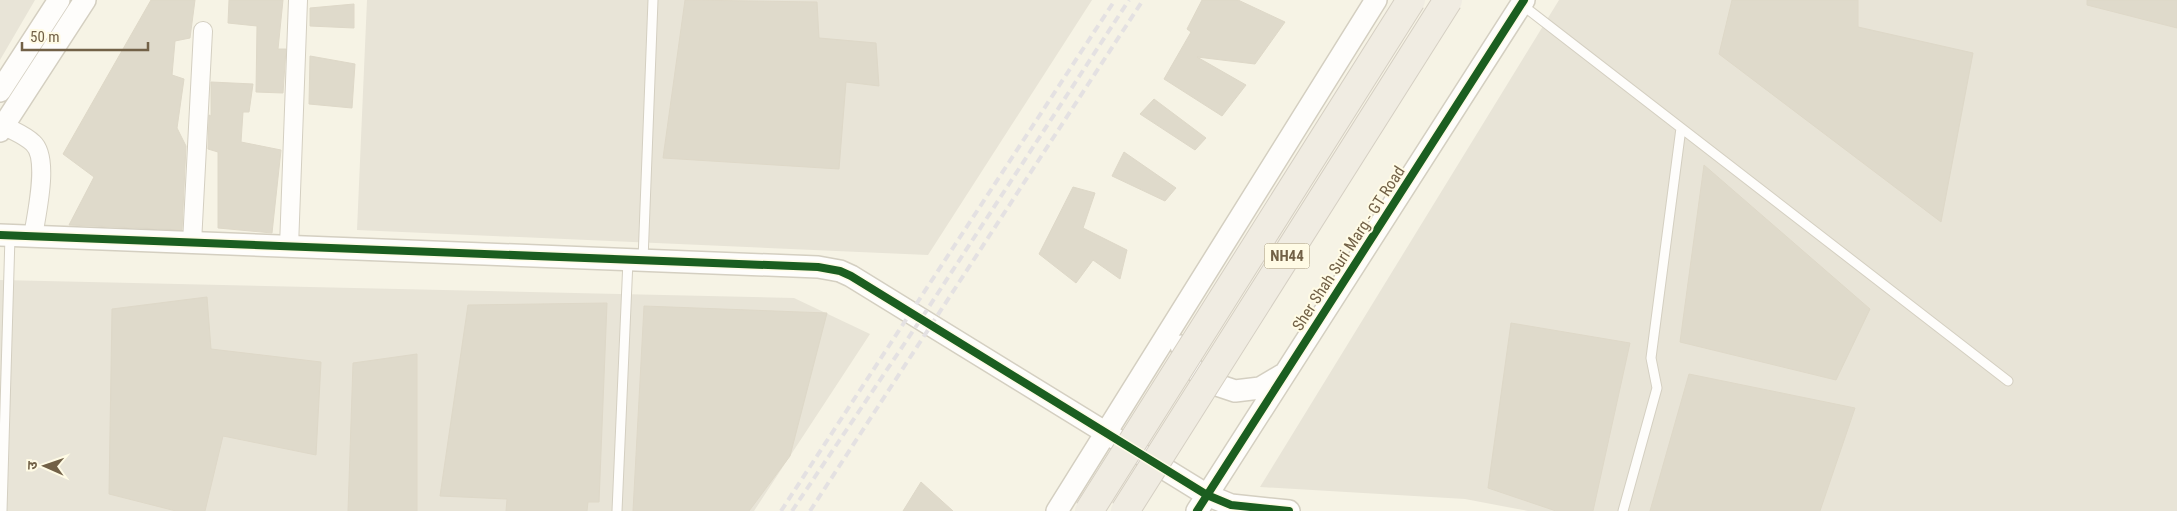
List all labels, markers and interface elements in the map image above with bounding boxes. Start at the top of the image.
scale bar [22,20,149,52]
text: 50 m [30,28,60,46]
street label: Sher Shah Suri Marg - GT Road [1288,162,1409,334]
road number: NH44 [1264,244,1310,268]
north arrow [20,441,70,491]
text: उ [24,460,40,470]

